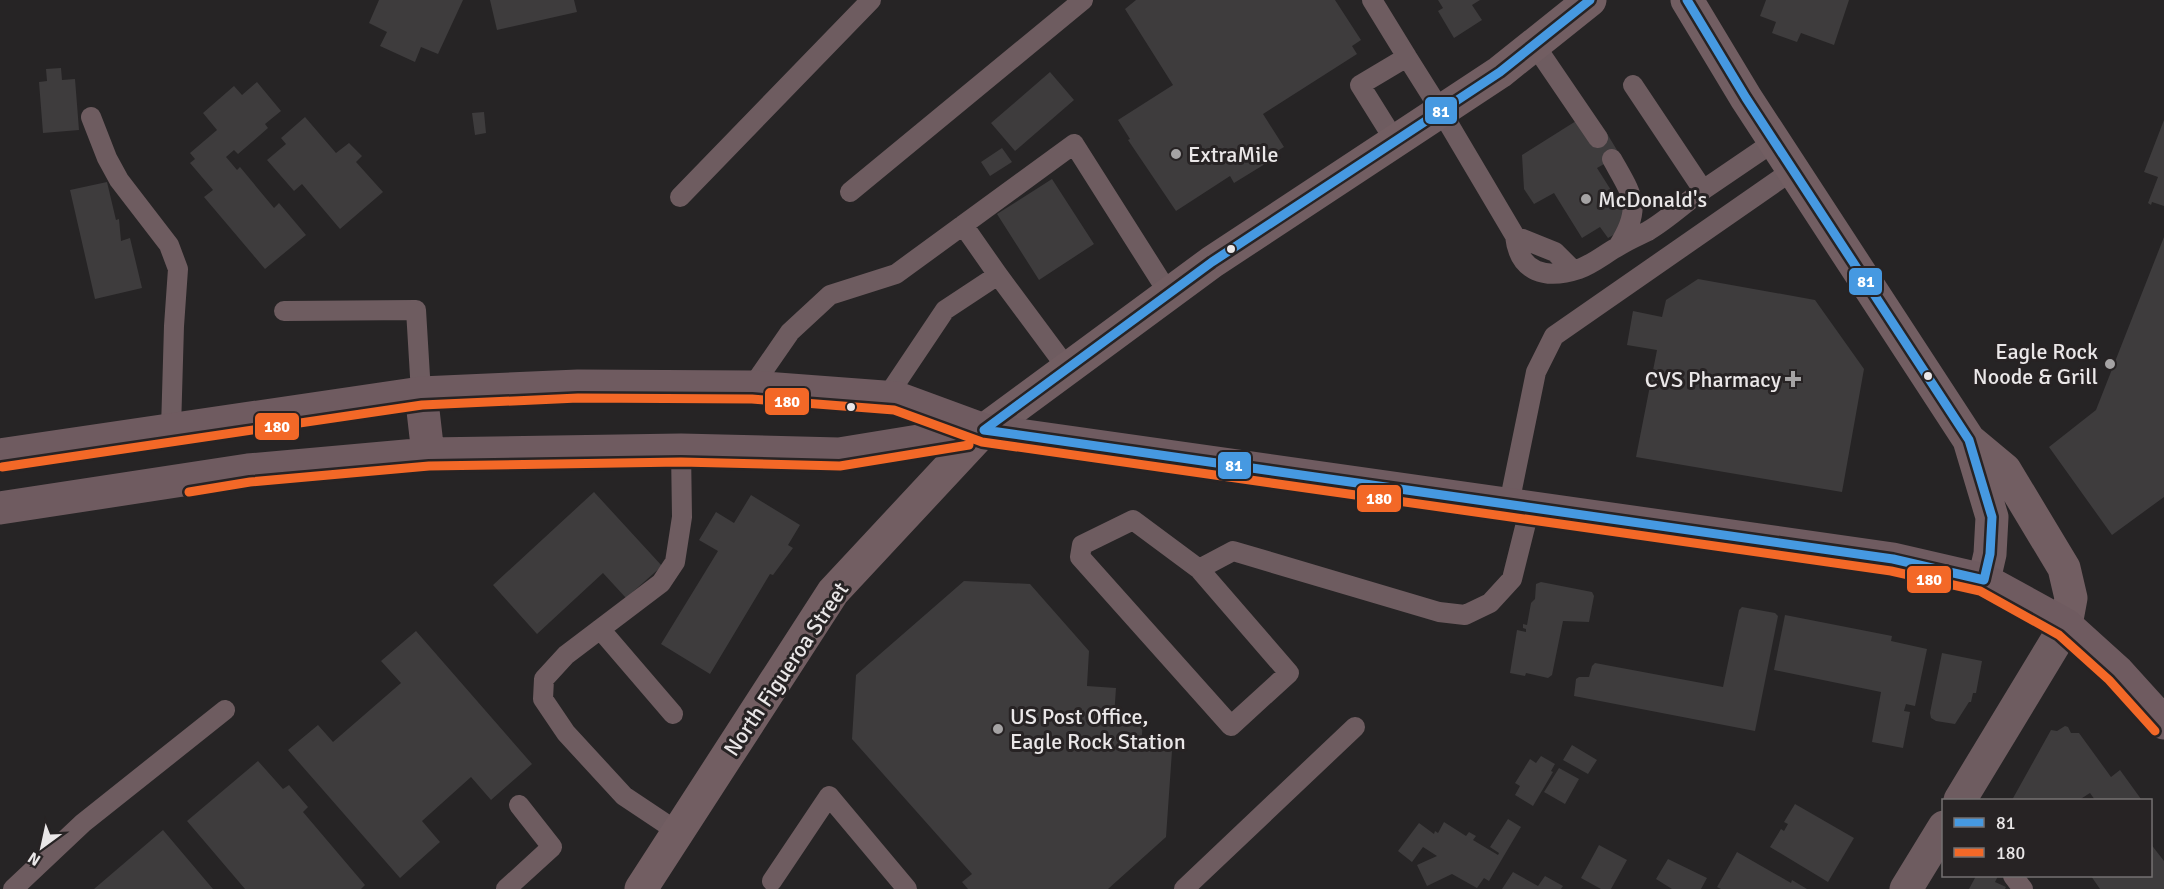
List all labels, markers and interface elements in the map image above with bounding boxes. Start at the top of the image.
line badge: 81 [1424,96,1458,125]
text: 81 [1432,102,1450,122]
place label: ExtraMile [1188,141,1278,168]
marker: ExtraMile [1169,147,1183,161]
place label: McDonald's [1598,186,1707,213]
marker: McDonald's [1579,192,1593,206]
unlabelled marker [1225,243,1237,255]
line badge: 81 [1848,267,1883,296]
text: 81 [1857,272,1875,292]
place label: Eagle Rock Noode & Grill [1973,338,2098,390]
marker: Eagle Rock Noode & Grill [2103,357,2117,371]
place label: CVS Pharmacy [1645,366,1782,393]
unlabelled marker [1922,370,1934,382]
marker: CVS Pharmacy [1786,372,1800,386]
line badge: 180 [764,387,810,416]
text: 180 [774,392,800,412]
unlabelled marker [845,401,857,413]
line badge: 180 [254,412,300,441]
text: 180 [264,417,290,437]
line badge: 81 [1217,451,1252,480]
text: 81 [1225,456,1243,476]
line badge: 180 [1356,484,1402,513]
text: 180 [1366,489,1392,509]
line badge: 180 [1906,565,1952,594]
text: 180 [1916,570,1942,590]
street label: North Figueroa Street [718,577,854,761]
place label: US Post Office, Eagle Rock Station [1010,703,1186,755]
marker: US Post Office, Eagle Rock Station [991,722,1005,736]
legend [1942,799,2152,877]
text: 81 [1996,812,2015,834]
north arrow [12,817,72,877]
text: 180 [1996,842,2025,864]
text: N [24,847,44,870]

